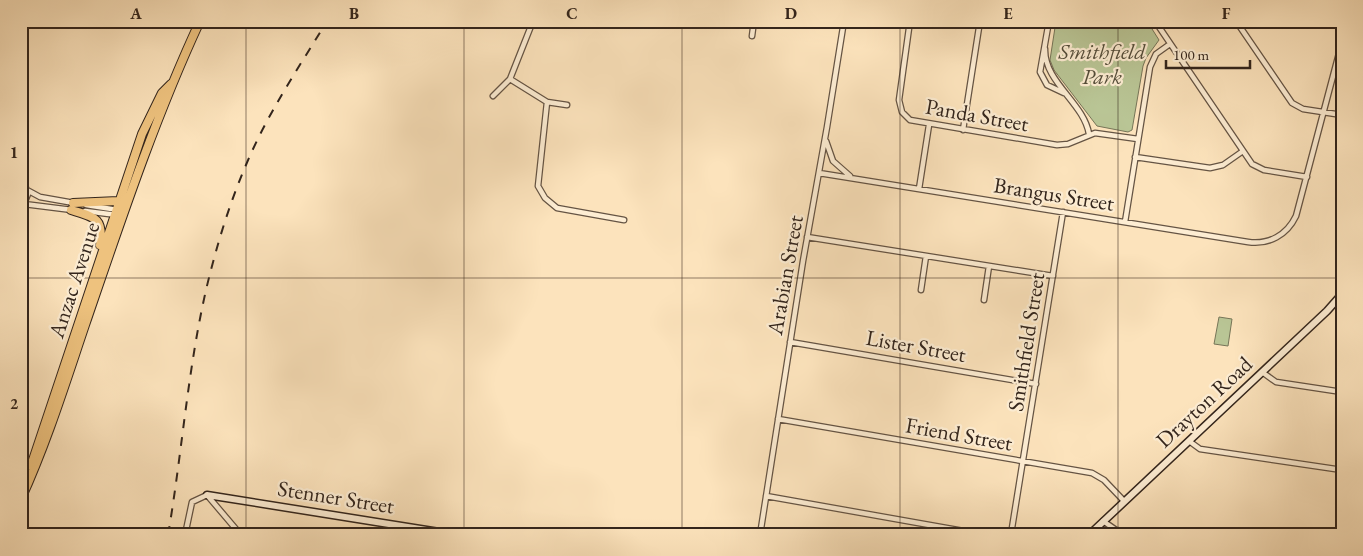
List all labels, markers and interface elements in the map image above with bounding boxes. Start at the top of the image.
text: A [129,3,142,24]
text: B [349,3,359,24]
text: C [566,3,578,24]
text: D [785,3,797,24]
text: E [1003,3,1013,24]
text: F [1222,3,1231,24]
park label: Smithfield Park [1057,37,1146,91]
scale bar [1166,38,1249,70]
text: 100 m [1173,45,1210,64]
street label: Panda Street [923,92,1031,138]
text: 1 [10,142,18,163]
street label: Brangus Street [992,170,1116,218]
street label: Arabian Street [760,213,810,338]
street label: Anzac Avenue [41,218,107,343]
street label: Smithfield Street [1001,270,1051,413]
street label: Lister Street [864,323,968,369]
street label: Drayton Road [1149,349,1259,454]
text: 2 [10,393,19,414]
street label: Friend Street [903,410,1015,458]
street label: Stenner Street [276,473,396,521]

